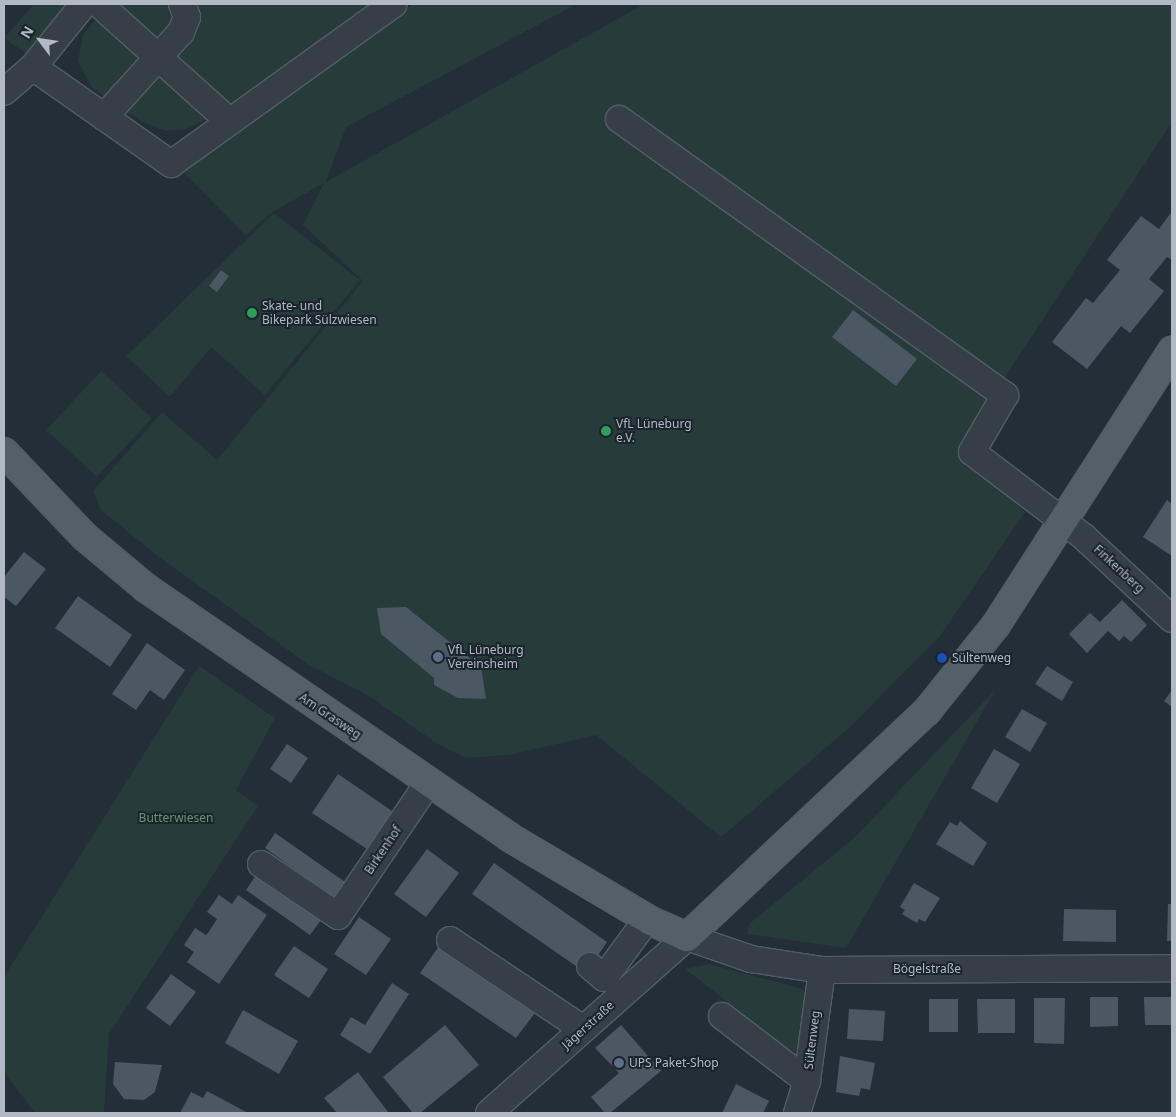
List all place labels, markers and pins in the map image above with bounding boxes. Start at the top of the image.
place label: Skate- und Bikepark Sülzwiesen [262,299,377,327]
marker: Skate- und Bikepark Sülzwiesen [246,307,258,319]
place label: VfL Lüneburg e.V. [616,417,692,445]
marker: VfL Lüneburg e.V. [600,425,612,437]
place label: VfL Lüneburg Vereinsheim [448,643,524,671]
marker: VfL Lüneburg Vereinsheim [432,651,444,663]
place label: Sültenweg [952,651,1011,665]
marker: Sültenweg [936,652,948,664]
place label: UPS Paket-Shop [629,1056,719,1070]
marker: UPS Paket-Shop [613,1057,625,1069]

